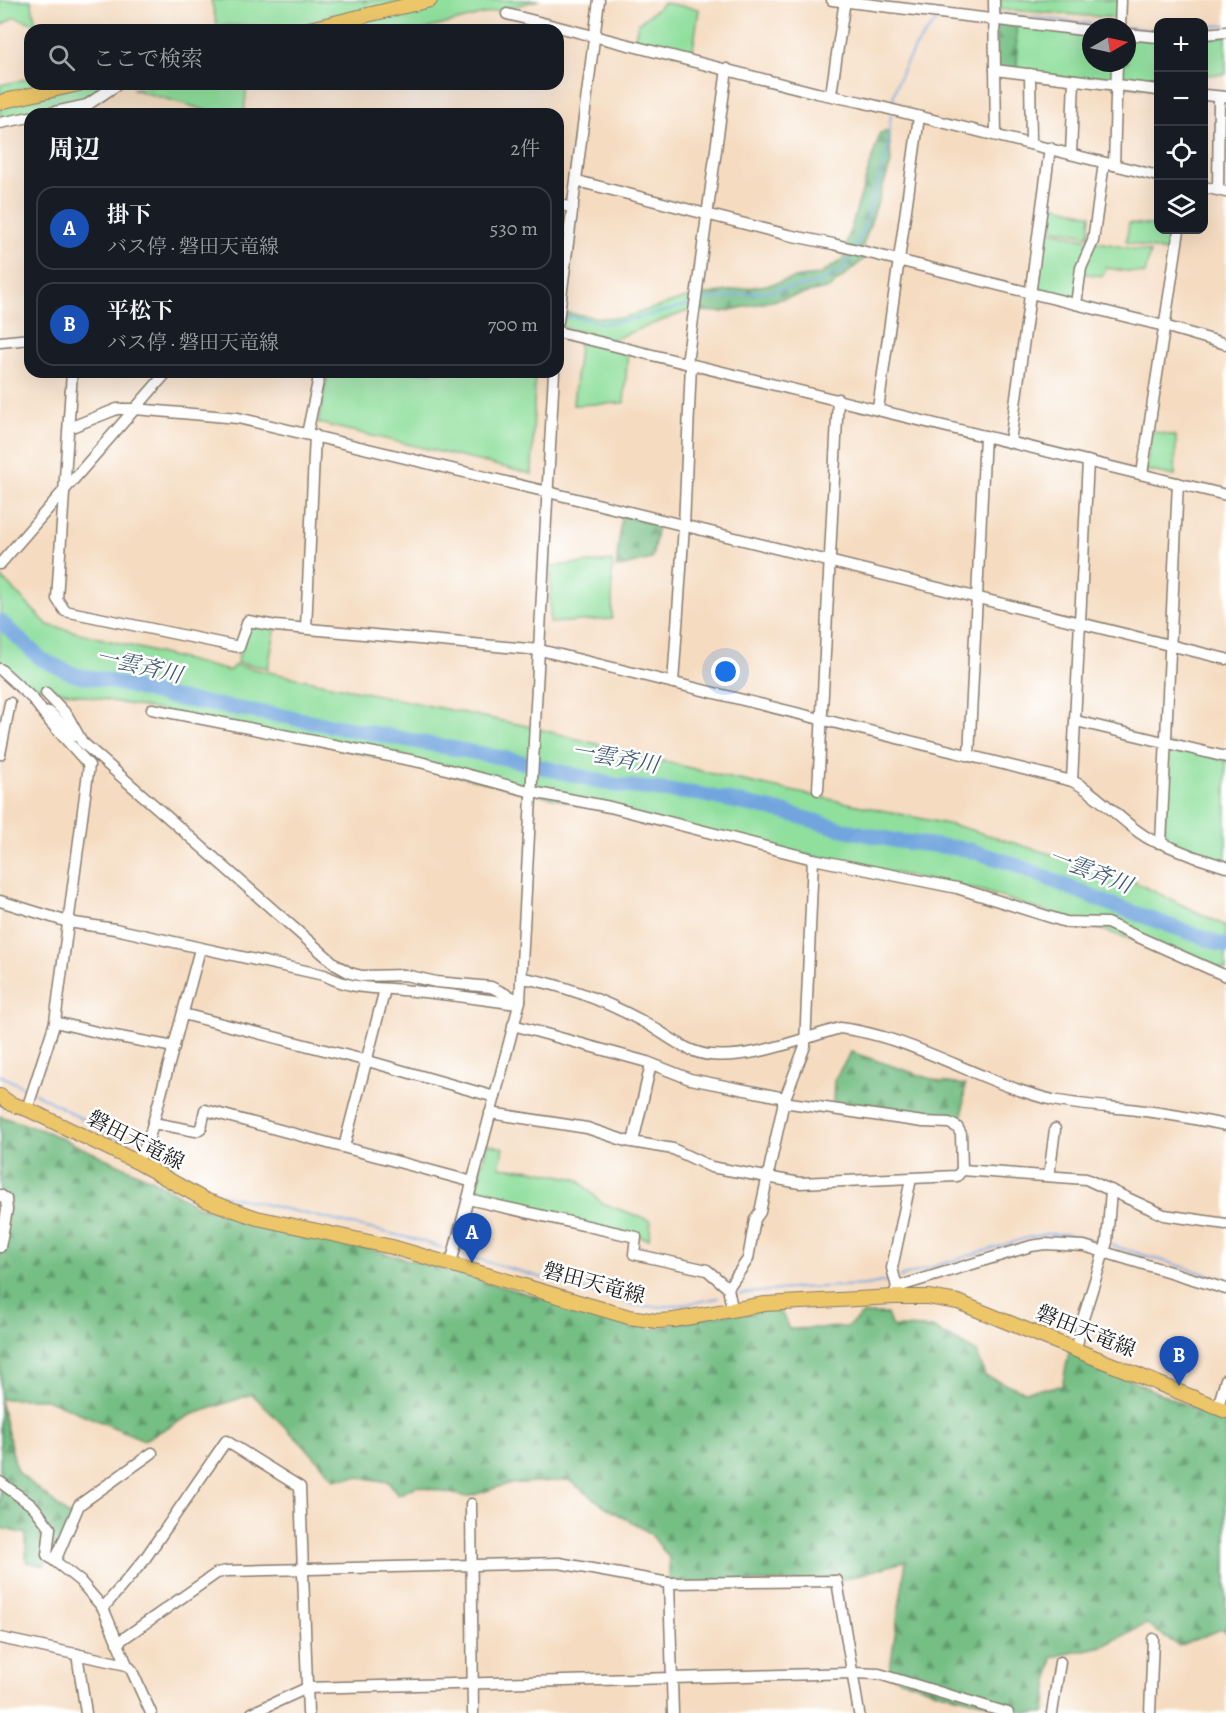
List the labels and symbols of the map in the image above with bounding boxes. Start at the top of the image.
north arrow [1082,18,1136,72]
water label: 一雲斉川 [93,641,187,691]
your location [711,657,740,686]
water label: 一雲斉川 [569,736,663,781]
water label: 一雲斉川 [1044,841,1138,901]
street label: 磐田天竜線 [83,1104,189,1176]
pin: A [452,1214,492,1263]
street label: 磐田天竜線 [540,1256,648,1310]
street label: 磐田天竜線 [1032,1298,1140,1364]
pin: B [1160,1336,1198,1386]

